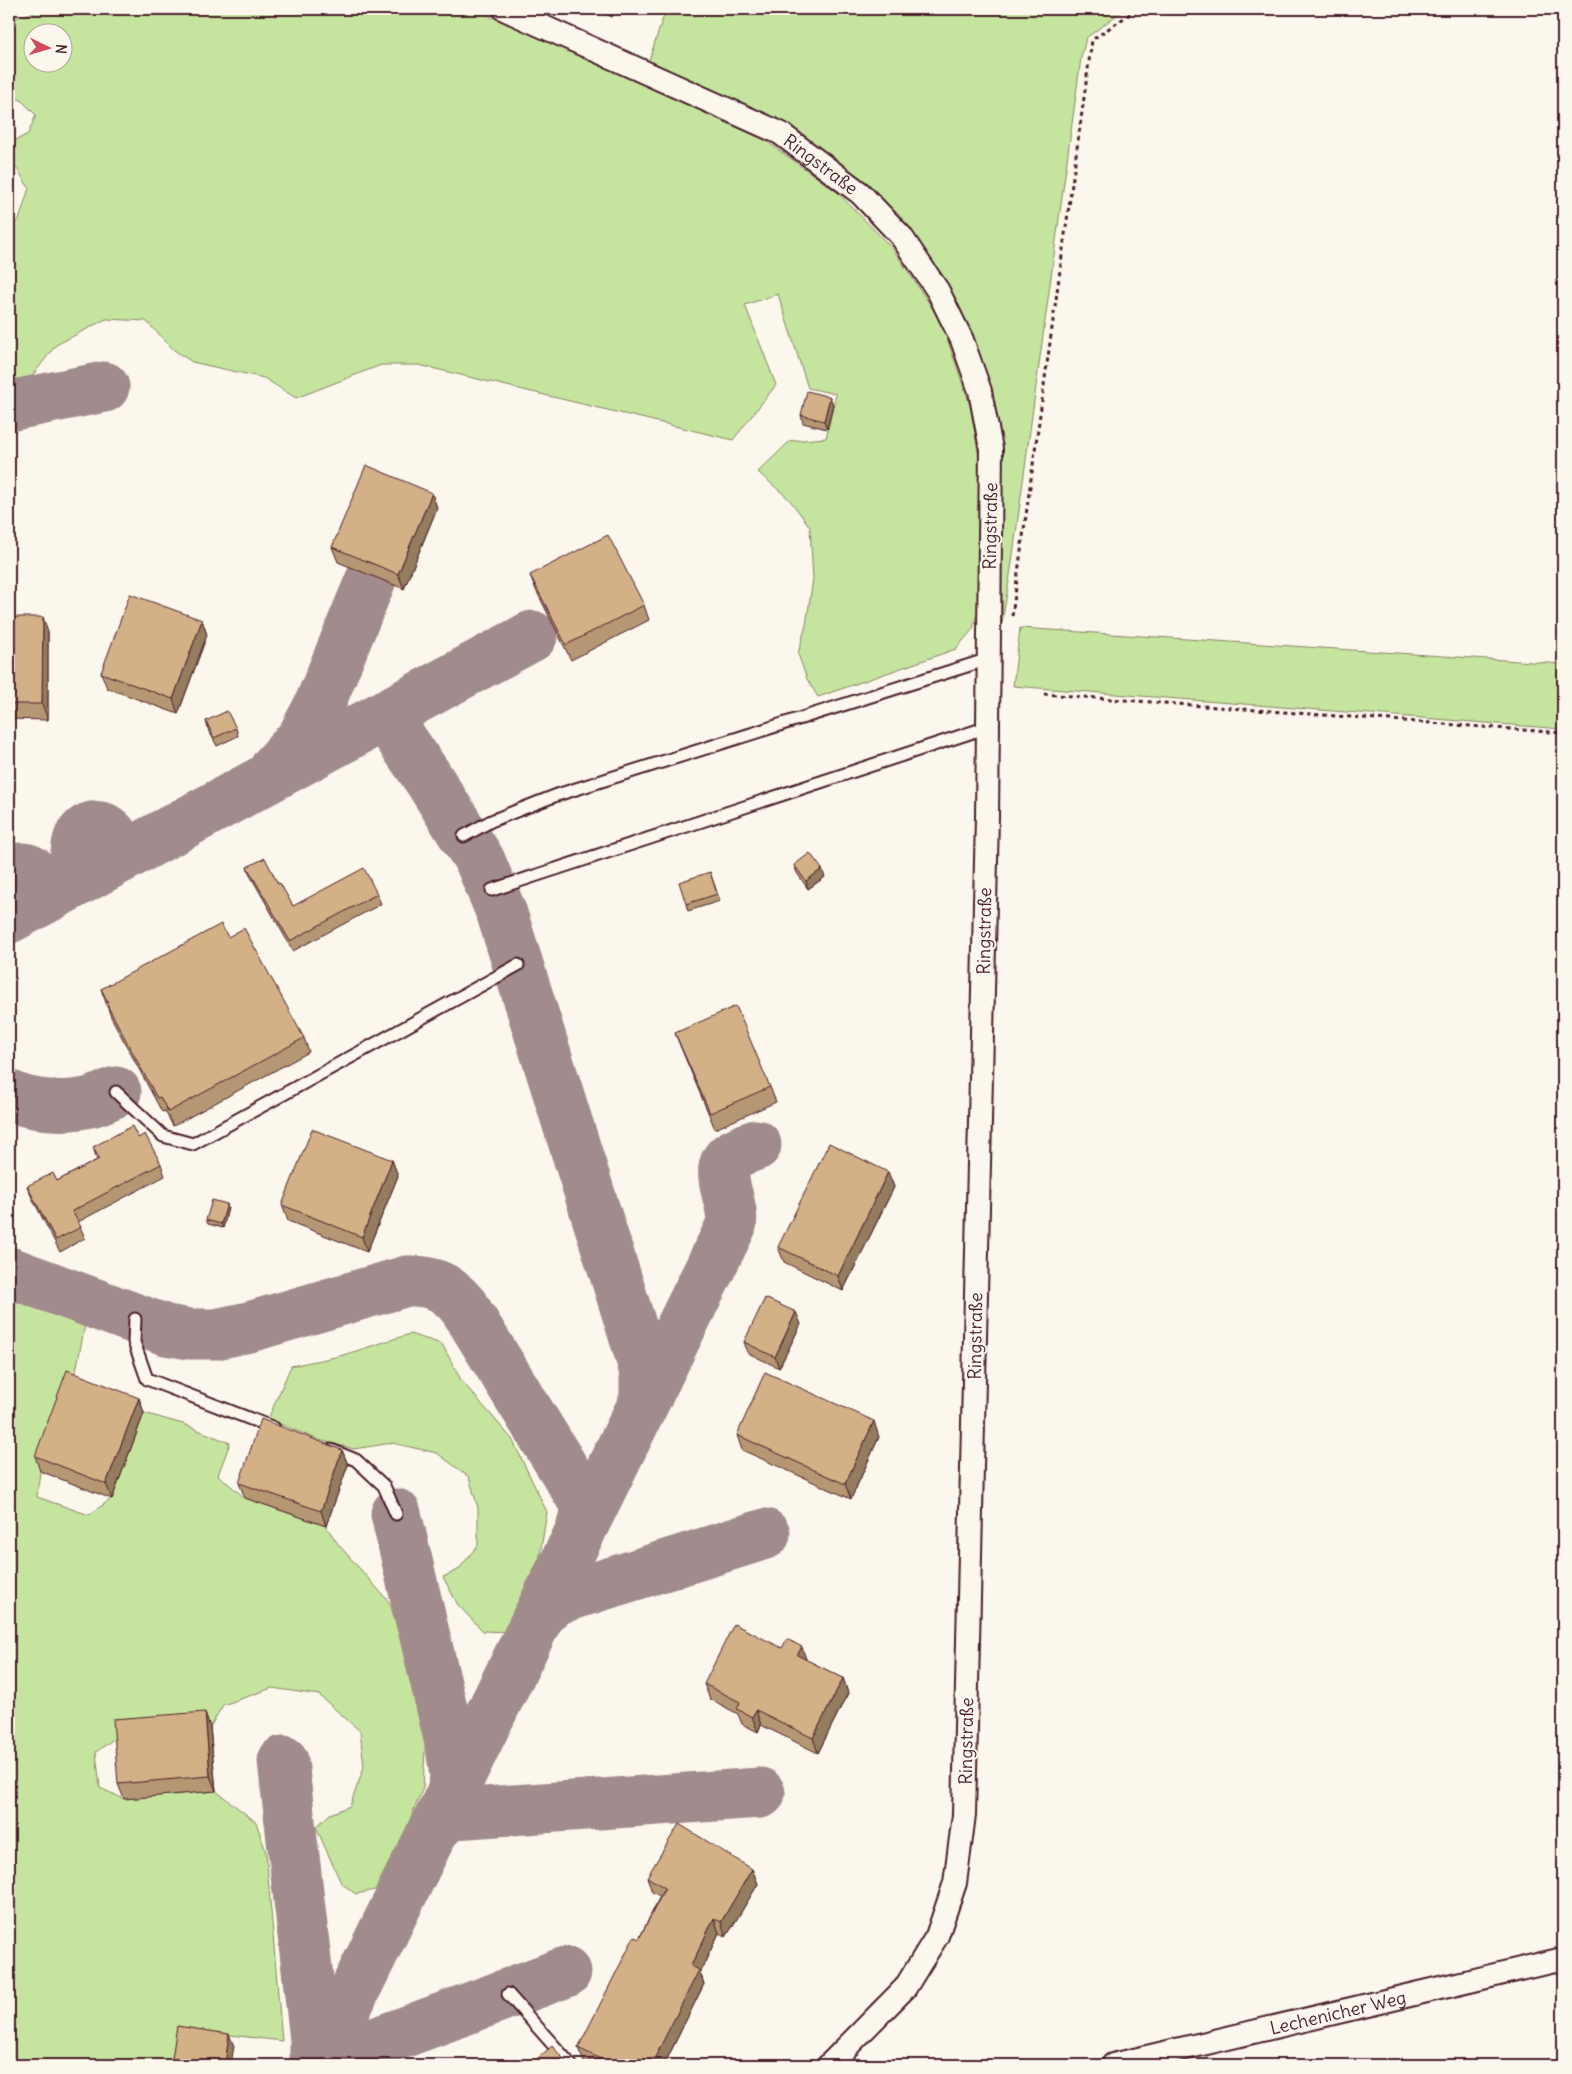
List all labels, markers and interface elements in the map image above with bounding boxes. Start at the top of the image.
north arrow [22,22,72,72]
text: N [52,44,70,55]
street label: Ringstraße [779,128,863,199]
street label: Ringstraße [978,482,1002,570]
street label: Ringstraße [972,887,996,975]
street label: Ringstraße [963,1292,987,1380]
street label: Ringstraße [954,1697,978,1785]
street label: Lechenicher Weg [1268,1985,1408,2039]

